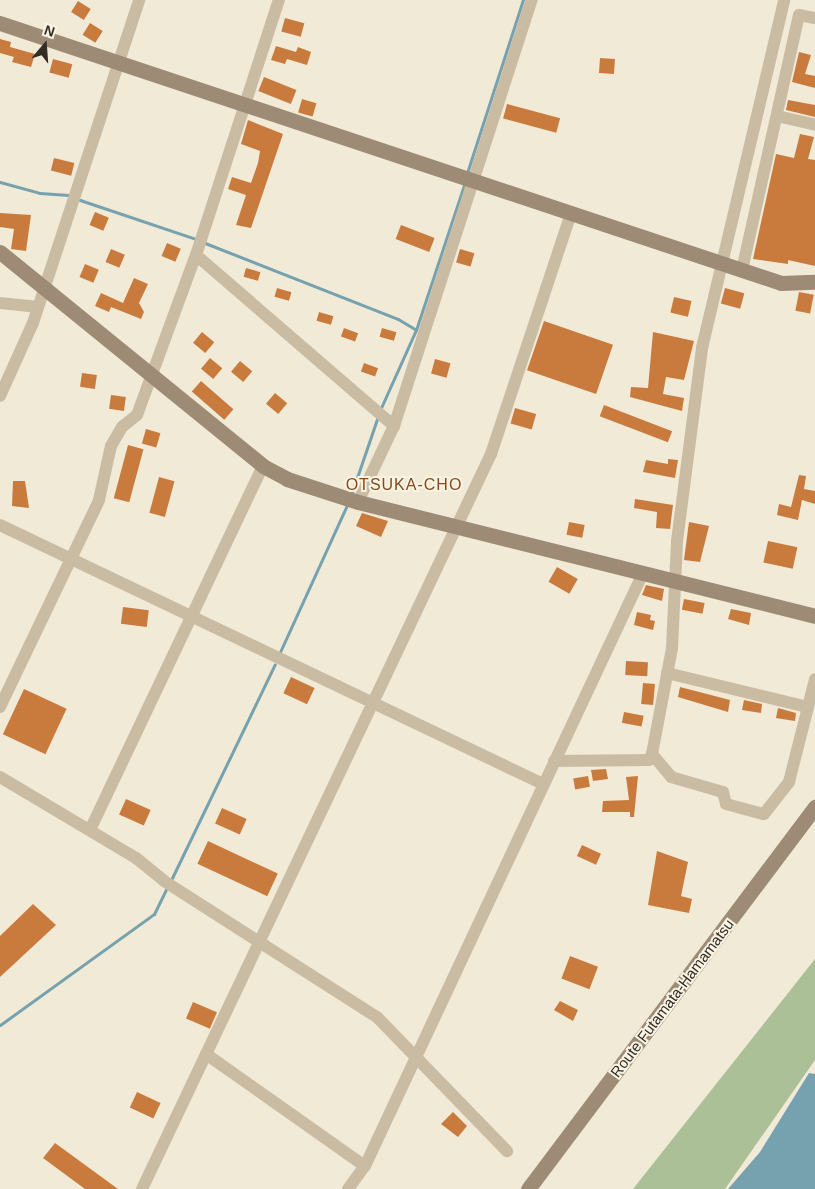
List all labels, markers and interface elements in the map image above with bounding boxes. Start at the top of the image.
north arrow [20,20,70,70]
text: N [42,22,57,40]
district label: OTSUKA-CHO [344,475,464,495]
street label: Route Futamata-Hamamatsu [607,915,737,1081]

